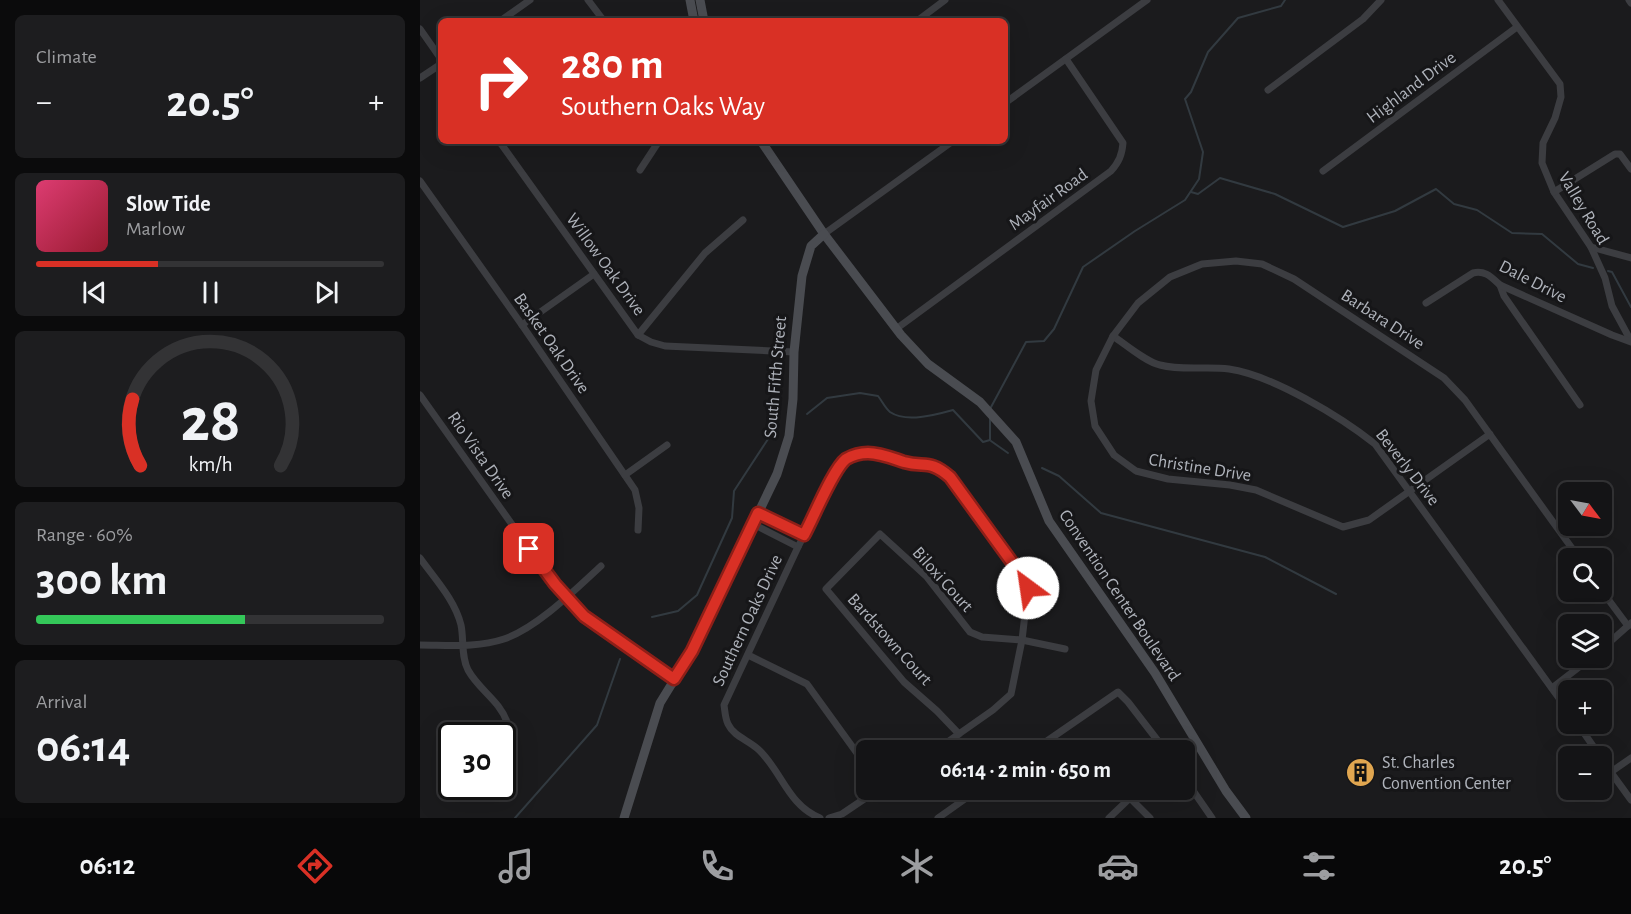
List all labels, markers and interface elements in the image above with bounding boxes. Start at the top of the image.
icon: right [462,42,540,120]
text: 280 m [561,44,664,86]
text: Climate [36,47,97,67]
street label: Highland Drive [1364,49,1460,127]
text: 20.5° [166,80,254,125]
text: − [36,86,52,119]
text: + [368,86,384,119]
text: Southern Oaks Way [561,93,765,120]
street label: Mayfair Road [1006,165,1091,234]
street label: Valley Road [1555,169,1612,248]
text: Slow Tide [126,193,211,215]
street label: Willow Oak Drive [562,210,648,319]
text: Marlow [126,219,185,239]
street label: Dale Drive [1496,257,1569,307]
icon: previous [78,276,111,309]
icon: pause [194,276,227,309]
icon: next [310,276,343,309]
street label: Barbara Drive [1338,286,1427,353]
street label: Basket Oak Drive [510,290,592,397]
street label: South Fifth Street [762,315,790,439]
text: 28 [180,390,240,452]
street label: Rio Vista Drive [444,409,517,502]
street label: Beverly Drive [1372,426,1443,509]
street label: Christine Drive [1147,451,1252,485]
text: km/h [188,454,232,475]
north arrow [1558,482,1612,536]
map controls [1558,482,1612,800]
street label: Convention Center Boulevard [1055,507,1183,685]
pin [503,523,554,574]
text: Range · 60% [36,525,133,545]
icon: arrive [512,532,545,565]
street label: Biloxi Court [909,544,976,616]
button: search [1558,548,1612,602]
street label: Southern Oaks Drive [710,552,786,689]
position arrow [996,556,1060,620]
text: 300 km [36,558,168,603]
street label: Bardstown Court [844,590,935,689]
button: layers [1558,614,1612,668]
button: + [1558,680,1612,734]
text: Arrival [36,692,87,712]
speed limit sign: 30 [438,722,516,800]
text: 06:14 [36,725,130,770]
button: − [1558,746,1612,800]
place label: St. Charles Convention Center [1382,754,1511,793]
building icon: St. Charles Convention Center [1345,756,1377,788]
text: 06:14 · 2 min · 650 m [940,759,1111,781]
icon: directions [294,845,336,887]
icon: music [495,845,537,887]
icon: phone [696,845,738,887]
icon: climate [896,845,938,887]
icon: car [1097,845,1139,887]
icon: filters [1298,845,1340,887]
text: 06:12 [79,852,135,879]
text: 20.5° [1499,852,1551,879]

